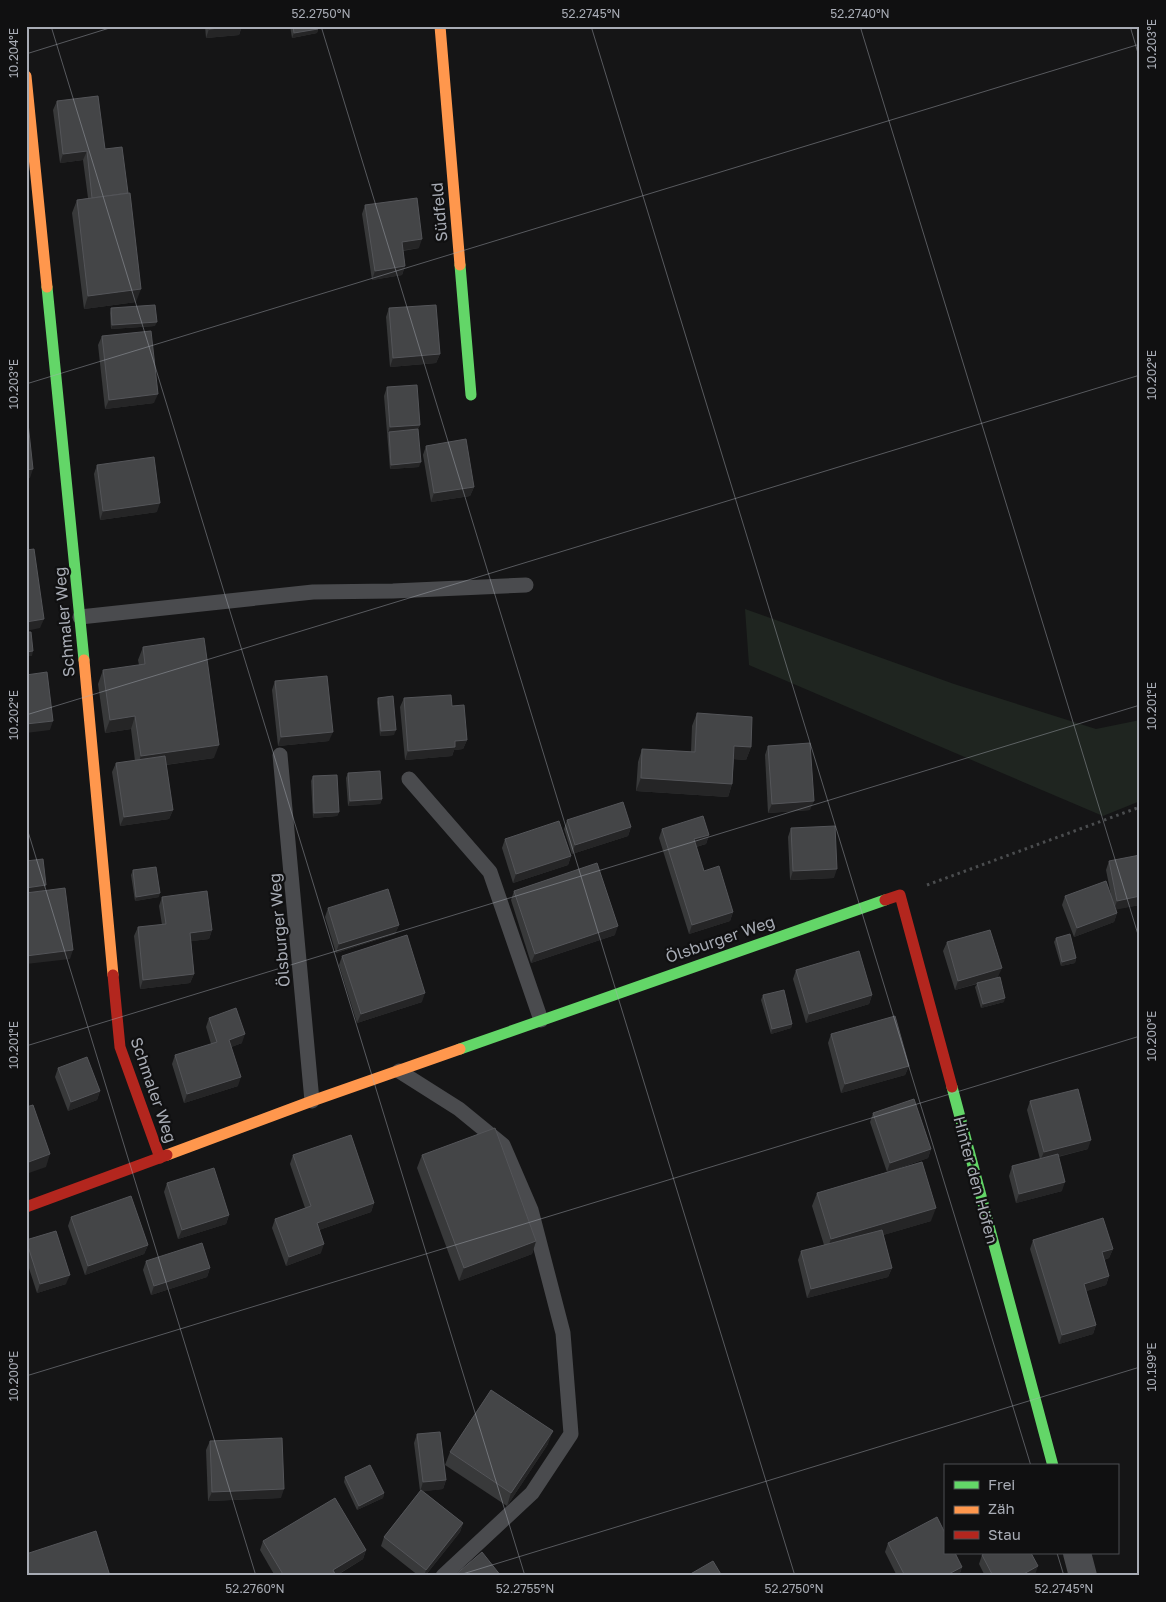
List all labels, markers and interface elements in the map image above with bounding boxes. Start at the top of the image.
text: 52.2750°N [291,6,351,21]
text: 52.2745°N [562,6,620,21]
text: 52.2740°N [830,6,890,21]
text: 10.203°E [1144,19,1159,69]
text: 10.204°E [6,28,21,78]
street label: Südfeld [426,181,452,243]
text: 10.202°E [1144,350,1159,400]
text: 10.203°E [6,359,21,409]
street label: Schmaler Weg [49,566,79,678]
text: 10.201°E [1144,682,1159,730]
text: 10.202°E [6,690,21,740]
street label: Ölsburger Weg [264,872,294,988]
street label: Ölsburger Weg [663,911,777,967]
text: 10.200°E [1144,1011,1159,1061]
text: 10.201°E [6,1021,21,1069]
street label: Schmaler Weg [127,1035,181,1145]
street label: Hinter den Höfen [949,1114,1003,1246]
text: 10.199°E [1144,1342,1159,1392]
text: 10.200°E [6,1351,21,1401]
legend [944,1464,1118,1554]
text: Frei [988,1475,1015,1493]
text: Zäh [988,1499,1015,1517]
text: Stau [988,1525,1021,1543]
text: 52.2760°N [225,1581,285,1596]
text: 52.2755°N [496,1581,554,1596]
text: 52.2750°N [764,1581,824,1596]
text: 52.2745°N [1035,1581,1093,1596]

